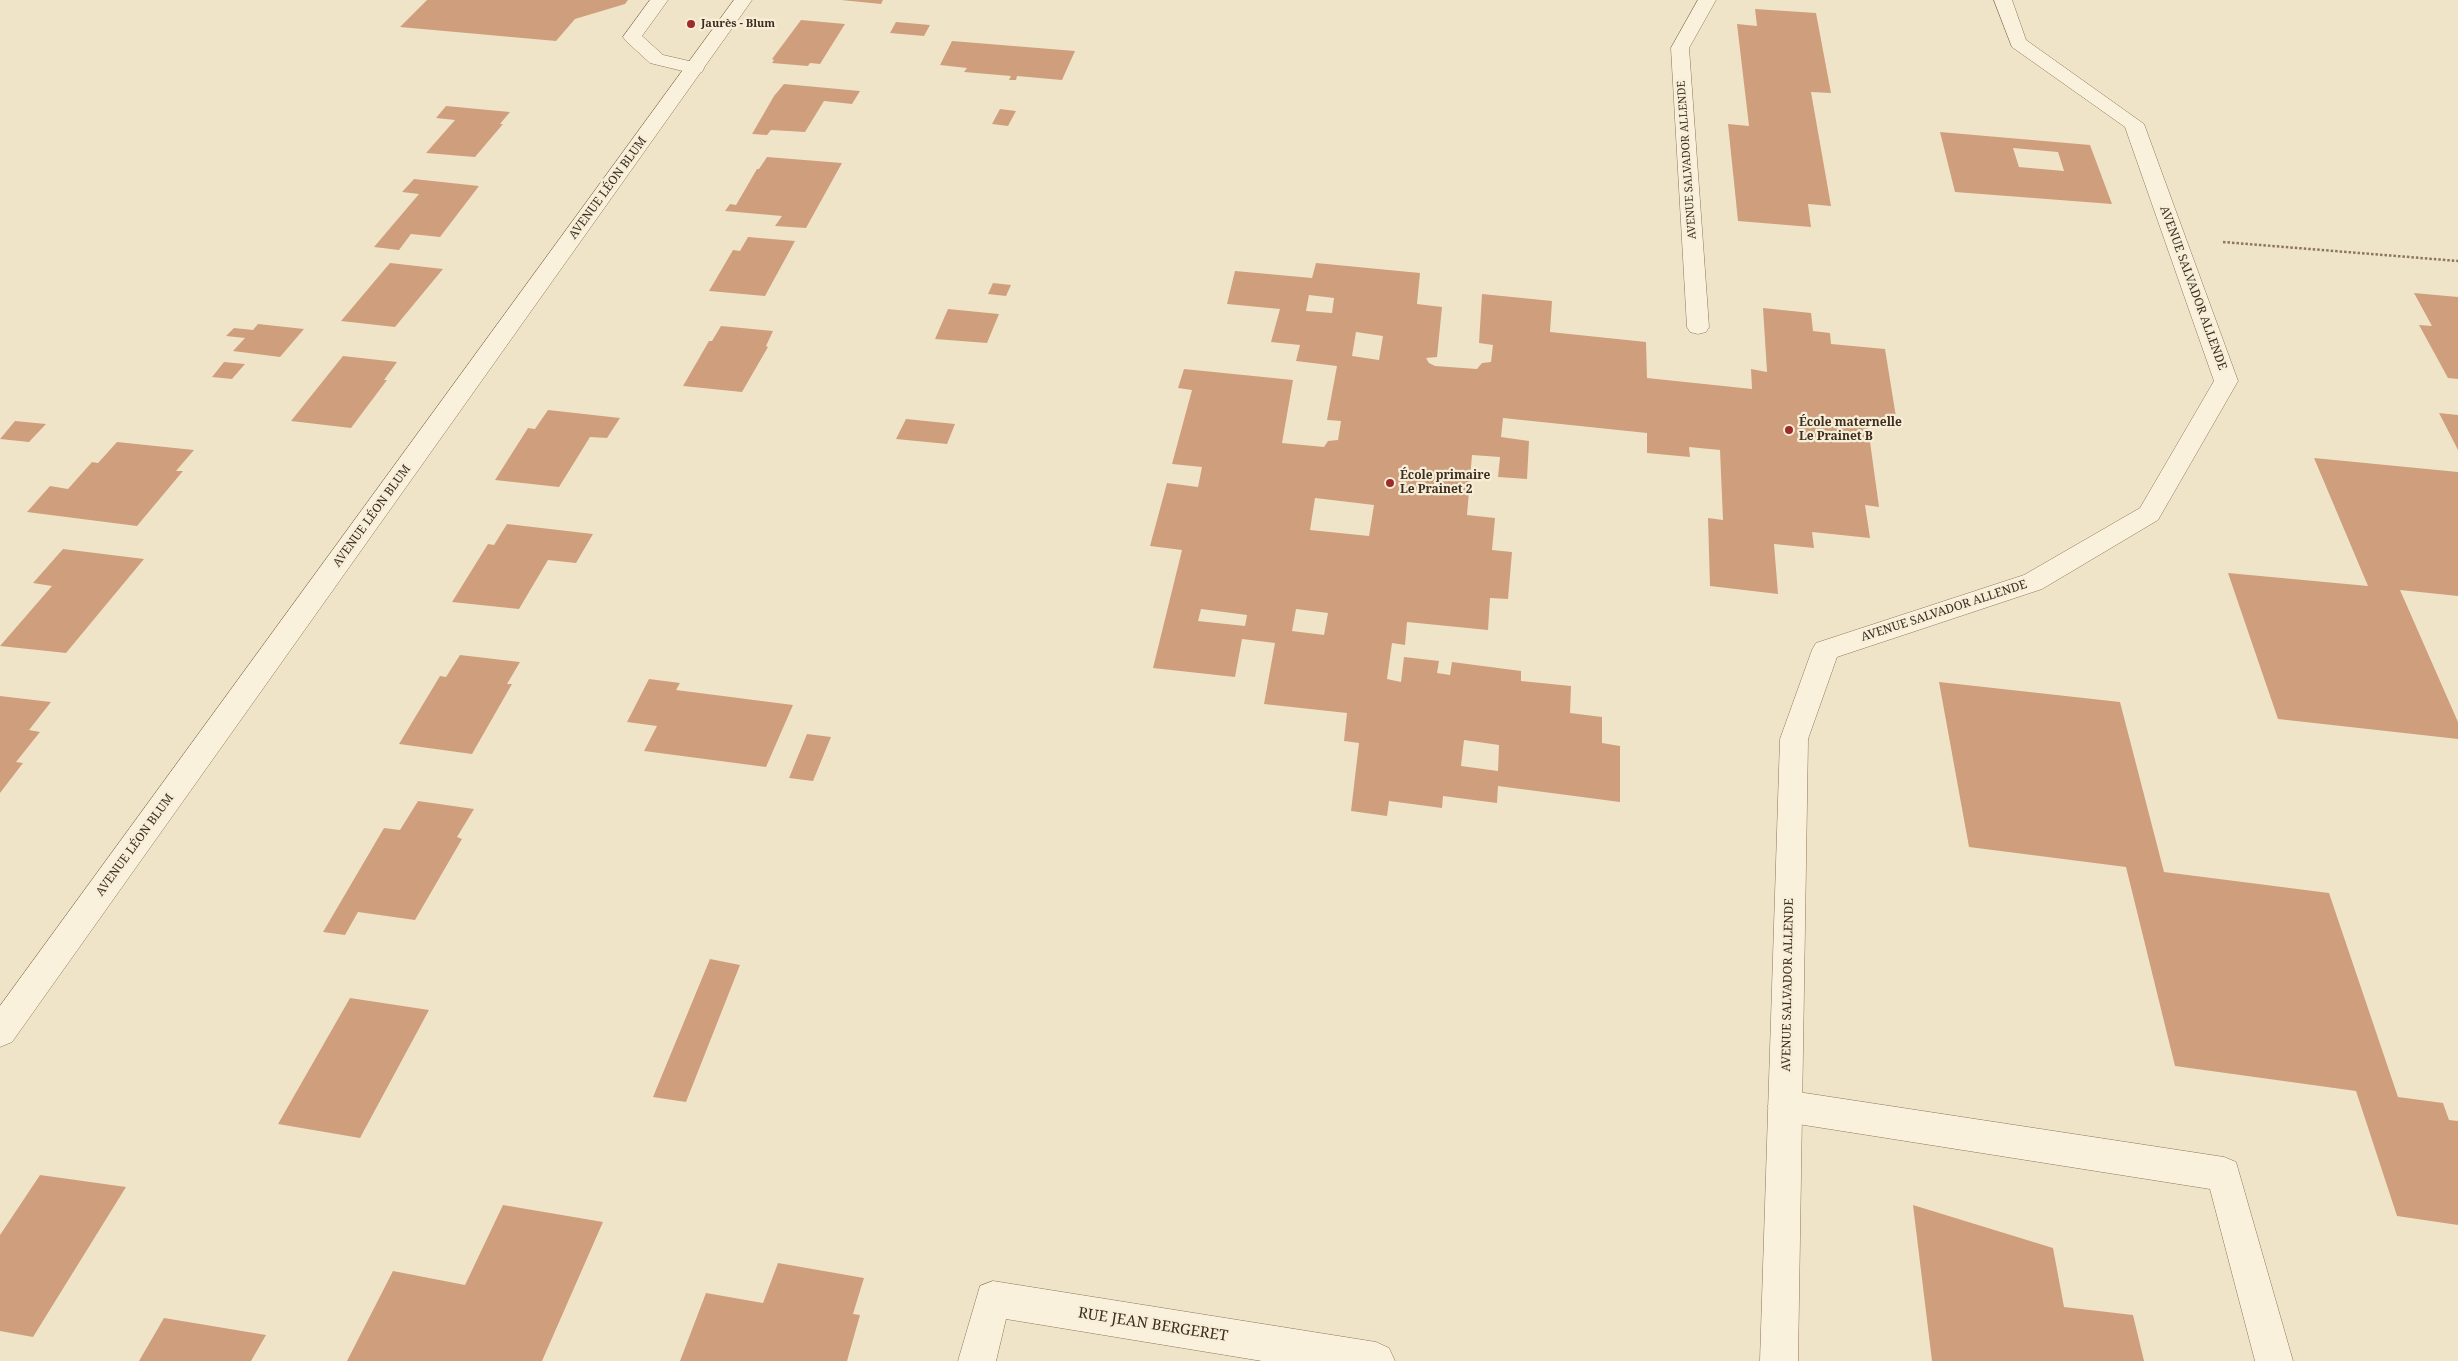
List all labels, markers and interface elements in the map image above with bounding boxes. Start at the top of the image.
place label: Jaurès - Blum [701,17,775,31]
marker: Jaurès - Blum [685,18,697,30]
street label: AVENUE SALVADOR ALLENDE [1675,80,1699,240]
street label: AVENUE LÉON BLUM [566,134,650,242]
street label: AVENUE SALVADOR ALLENDE [2157,204,2229,372]
place label: École maternelle Le Prainet B [1799,416,1902,444]
marker: École maternelle Le Prainet B [1783,424,1795,436]
street label: AVENUE LÉON BLUM [330,462,414,570]
place label: École primaire Le Prainet 2 [1400,469,1490,497]
marker: École primaire Le Prainet 2 [1384,477,1396,489]
street label: AVENUE SALVADOR ALLENDE [1859,577,2029,645]
street label: AVENUE LÉON BLUM [93,791,177,899]
street label: AVENUE SALVADOR ALLENDE [1779,898,1797,1072]
street label: RUE JEAN BERGERET [1077,1304,1229,1346]

